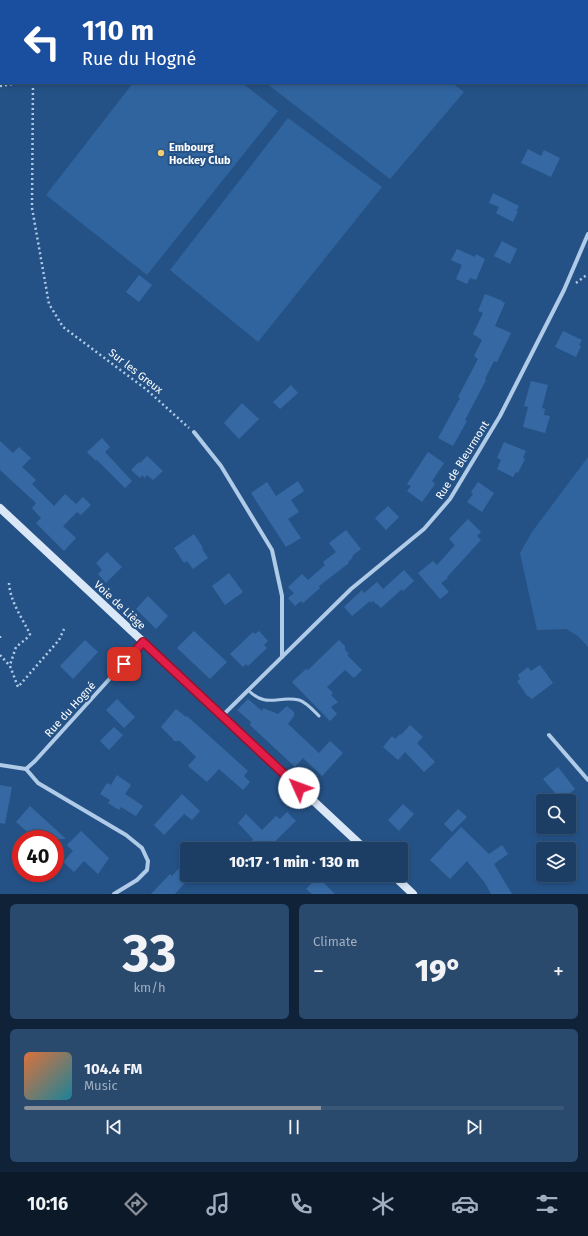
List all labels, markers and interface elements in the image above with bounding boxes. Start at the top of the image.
text: 110 m [82,14,154,47]
icon: left [16,16,68,68]
text: Rue du Hogné [82,48,196,70]
place label: Embourg Hockey Club [169,141,231,167]
marker: Embourg Hockey Club [156,148,166,158]
street label: Sur les Greux [106,346,166,397]
street label: Rue de Bleurmont [433,419,492,502]
street label: Voie de Liège [91,578,148,633]
pin [107,647,141,681]
icon: arrive [113,653,135,675]
street label: Rue du Hogné [42,679,99,740]
position arrow [278,767,320,809]
map controls [536,794,576,882]
button: search [536,794,576,834]
speed limit sign: 40 [12,830,64,882]
button: layers [536,842,576,882]
text: 10:17 · 1 min · 130 m [229,853,359,871]
text: 33 [122,922,177,985]
text: Climate [313,934,357,949]
text: 19° [415,953,462,989]
text: − [313,958,324,985]
text: + [553,958,564,985]
text: km/h [133,980,166,995]
text: 104.4 FM [84,1060,142,1078]
text: Music [84,1078,118,1093]
icon: previous [103,1116,125,1138]
icon: pause [283,1116,305,1138]
icon: next [463,1116,485,1138]
icon: directions [122,1190,150,1218]
icon: music [204,1190,232,1218]
icon: phone [287,1190,315,1218]
icon: climate [369,1190,397,1218]
icon: car [451,1190,479,1218]
icon: filters [533,1190,561,1218]
text: 10:16 [27,1193,68,1215]

